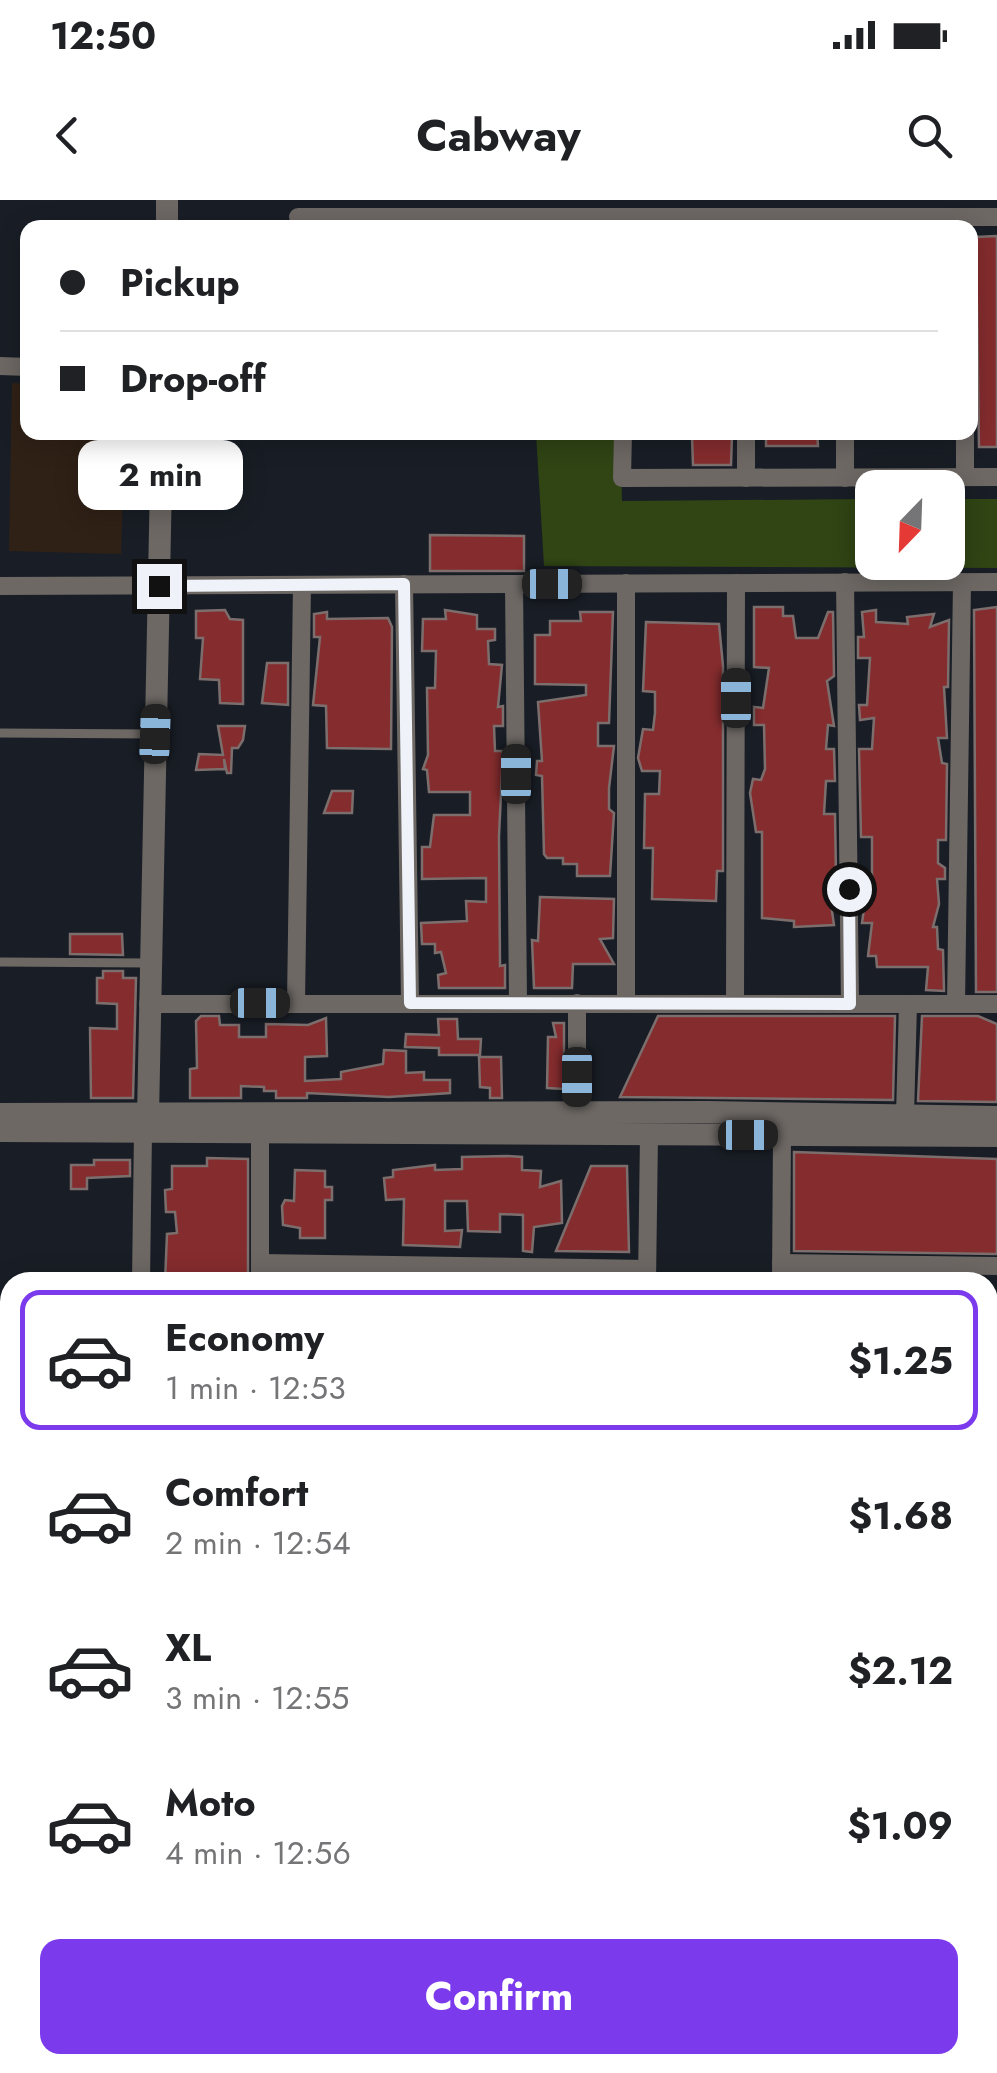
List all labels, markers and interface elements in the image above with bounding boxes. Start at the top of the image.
text: 12:50 [50,8,156,63]
text: Cabway [416,103,581,168]
icon: back [40,108,95,163]
icon: search [902,108,957,163]
text: Pickup [120,255,240,310]
text: Drop-off [120,351,266,406]
callout: 2 min [76,441,242,511]
text: 2 min [118,452,203,498]
north arrow [855,470,965,580]
map controls [855,470,965,580]
route end [137,564,182,609]
car [522,569,582,599]
car [721,668,751,728]
car [139,703,171,765]
car [501,744,531,804]
route start [827,867,872,912]
car [230,988,290,1018]
car [562,1047,592,1107]
car [718,1120,778,1150]
text: Economy [165,1310,324,1365]
icon: car [45,1315,135,1405]
text: $1.25 [848,1333,953,1388]
text: 1 min · 12:53 [165,1365,346,1411]
text: Comfort [165,1465,308,1520]
icon: car [45,1470,135,1560]
text: $1.68 [849,1488,953,1543]
text: 2 min · 12:54 [165,1520,351,1566]
text: XL [165,1620,211,1675]
icon: car [45,1625,135,1715]
text: $2.12 [848,1643,953,1698]
text: 3 min · 12:55 [165,1675,349,1721]
text: Moto [165,1775,256,1830]
icon: car [45,1780,135,1870]
text: $1.09 [847,1798,953,1853]
text: 4 min · 12:56 [165,1830,351,1876]
button: Confirm [40,1939,958,2054]

